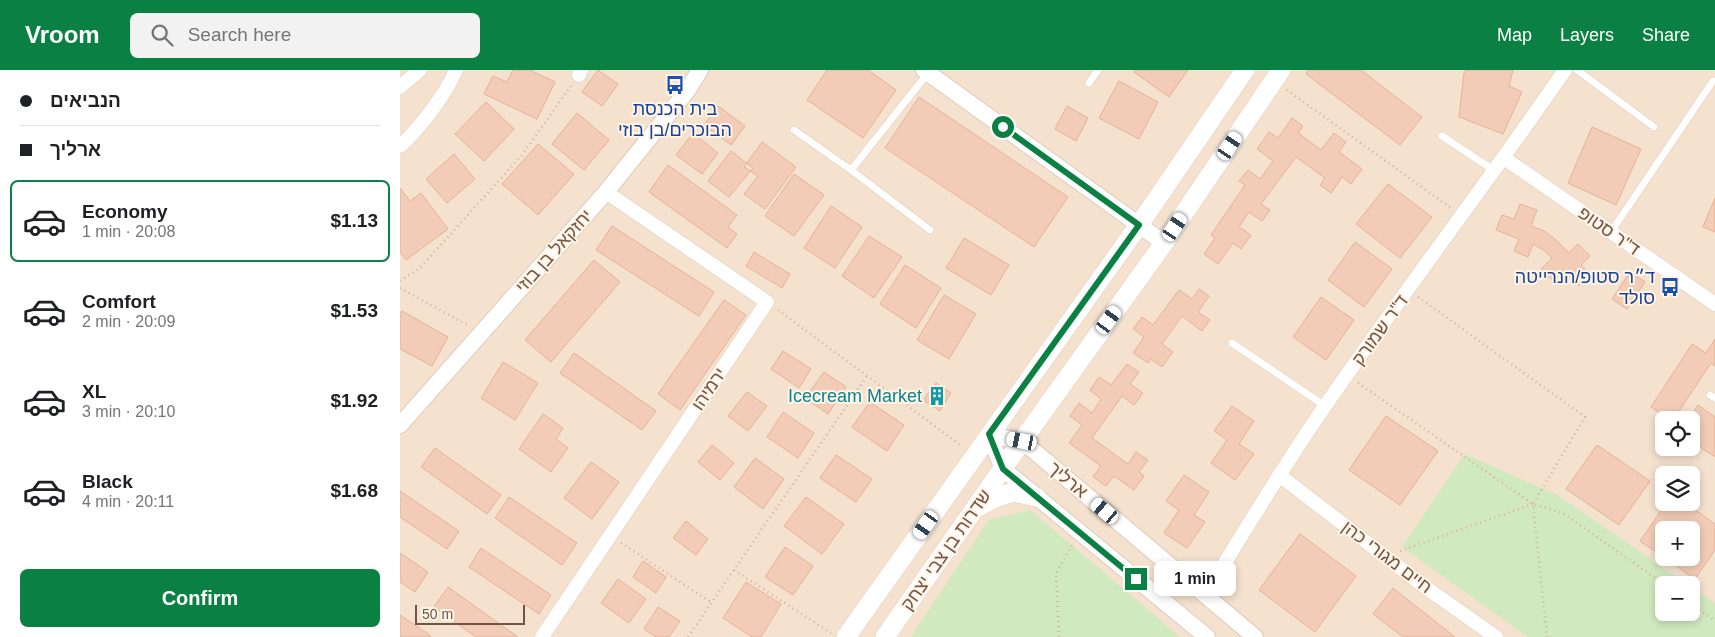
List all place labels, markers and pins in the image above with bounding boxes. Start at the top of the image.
bus stop icon: בית הכנסת הבוכרים/בן בוזי [664,74,686,96]
place label: בית הכנסת הבוכרים/בן בוזי [618,99,732,140]
place label: ד״ר סטופ/הנרייטה סולד [1515,267,1655,308]
bus stop icon: ד״ר סטופ/הנרייטה סולד [1659,276,1681,298]
building icon: Icecream Market [926,385,948,407]
place label: Icecream Market [788,386,922,406]

